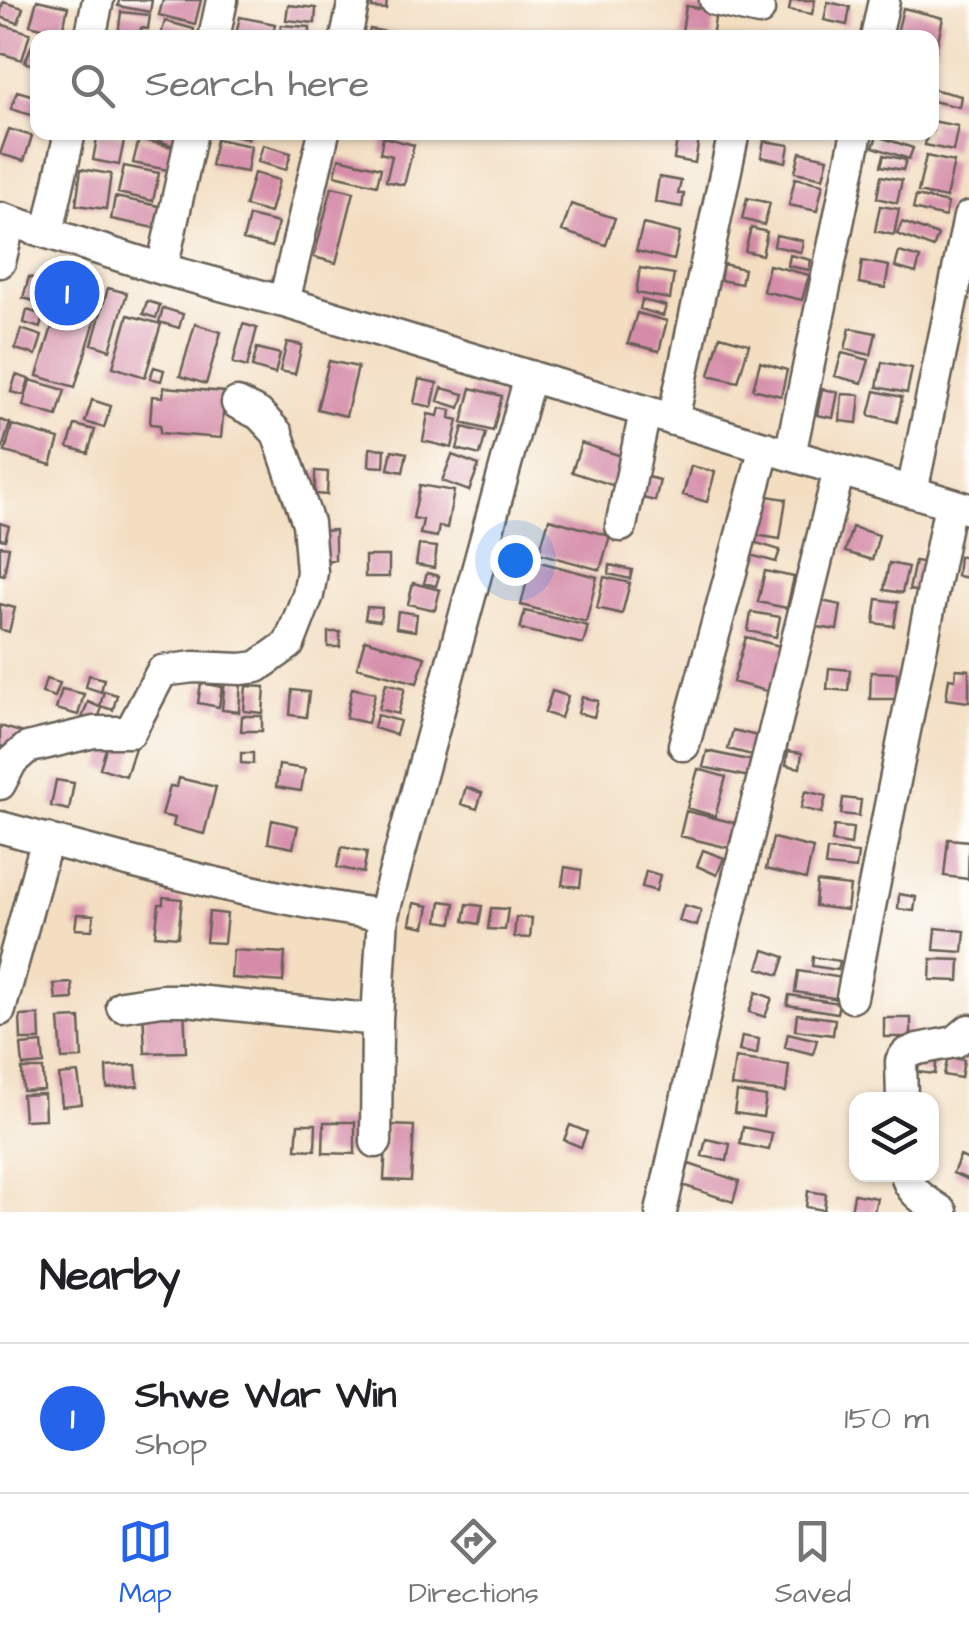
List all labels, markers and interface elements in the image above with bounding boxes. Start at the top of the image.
search box [30,30,939,140]
icon: search [65,58,120,113]
text: Search here [145,59,369,111]
pin: 1 [34,256,100,330]
your location [490,535,541,586]
map controls [849,1092,939,1182]
button: layers [849,1092,939,1182]
text: Nearby [40,1248,180,1306]
text: Shwe War Win [135,1370,396,1422]
text: 1 [70,1396,75,1441]
text: 150 m [844,1396,929,1441]
text: Shop [135,1422,207,1467]
tab: Map [118,1514,173,1613]
tab: Directions [409,1514,539,1613]
tab: Saved [775,1514,851,1613]

